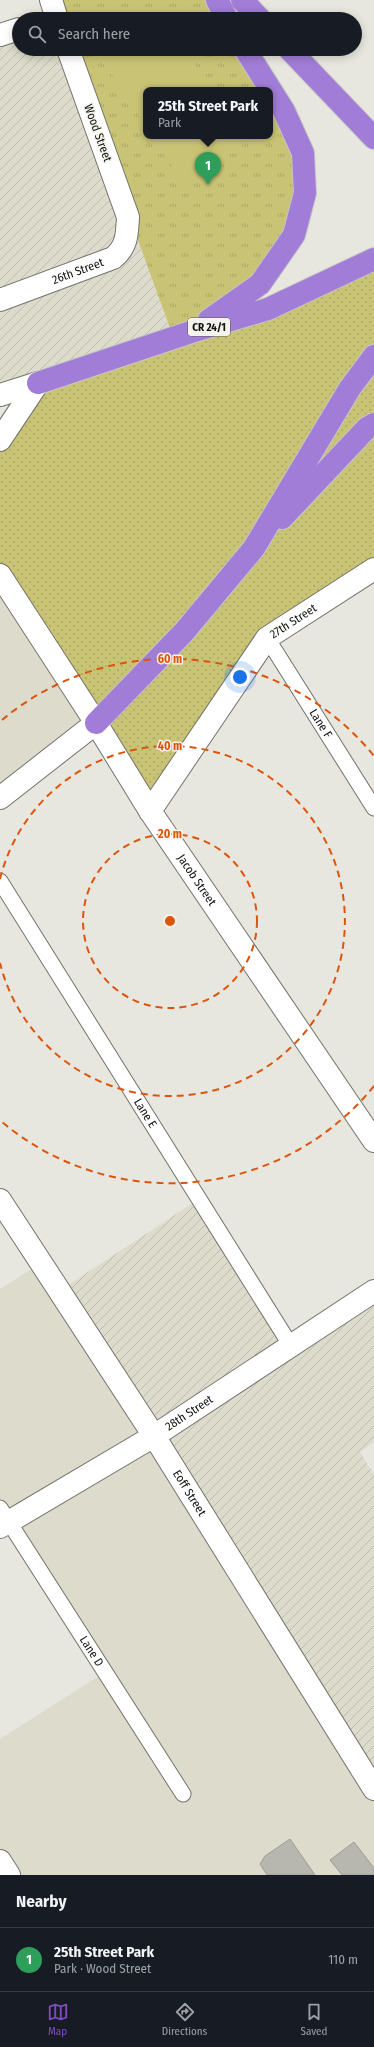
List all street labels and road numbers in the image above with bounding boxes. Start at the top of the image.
street label: Wood Street [81,102,115,164]
street label: 26th Street [50,255,106,287]
road number: CR 24/1 [188,318,230,336]
street label: 27th Street [267,601,319,641]
street label: Lane F [306,706,336,741]
street label: Jacob Street [174,852,219,908]
street label: Lane E [131,1096,160,1131]
street label: 28th Street [163,1392,216,1434]
street label: Eoff Street [170,1467,209,1519]
street label: Lane D [77,1633,106,1669]

